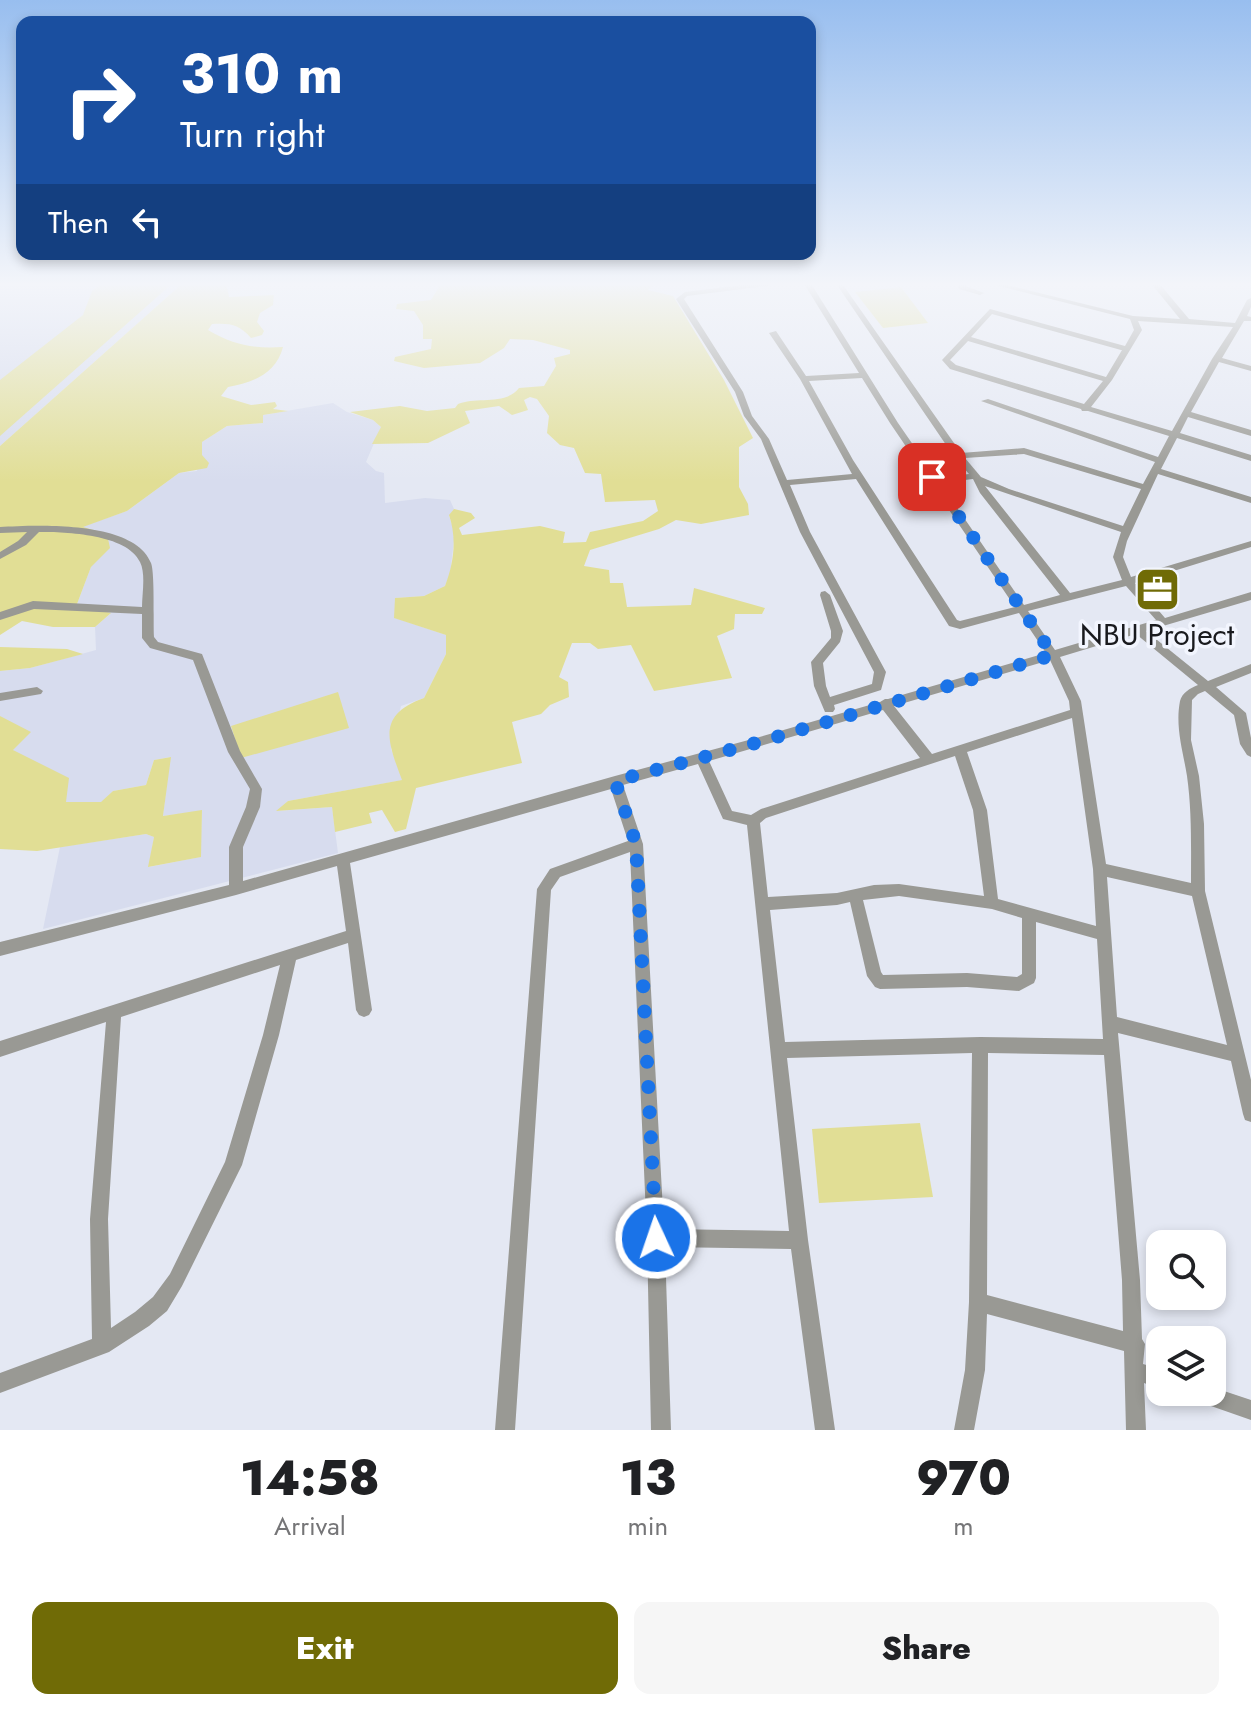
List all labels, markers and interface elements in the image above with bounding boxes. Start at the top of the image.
text: 310 m [180,33,343,114]
icon: right [48,48,152,152]
text: Turn right [180,108,325,160]
icon: left [125,200,169,244]
text: Then [48,201,109,244]
pin [898,443,966,511]
icon: arrive [910,455,954,499]
office icon: NBU Project [1133,565,1181,613]
place label: NBU Project [1080,613,1235,656]
position arrow [614,1196,698,1280]
map controls [1146,1230,1226,1406]
button: search [1146,1230,1226,1310]
button: layers [1146,1326,1226,1406]
text: 14:58 [240,1444,380,1513]
text: 13 [620,1444,676,1513]
text: 970 [916,1444,1011,1513]
text: Arrival [274,1507,346,1545]
text: min [628,1507,668,1545]
text: m [953,1507,974,1545]
button: Exit [32,1602,618,1694]
button: Share [634,1602,1219,1694]

